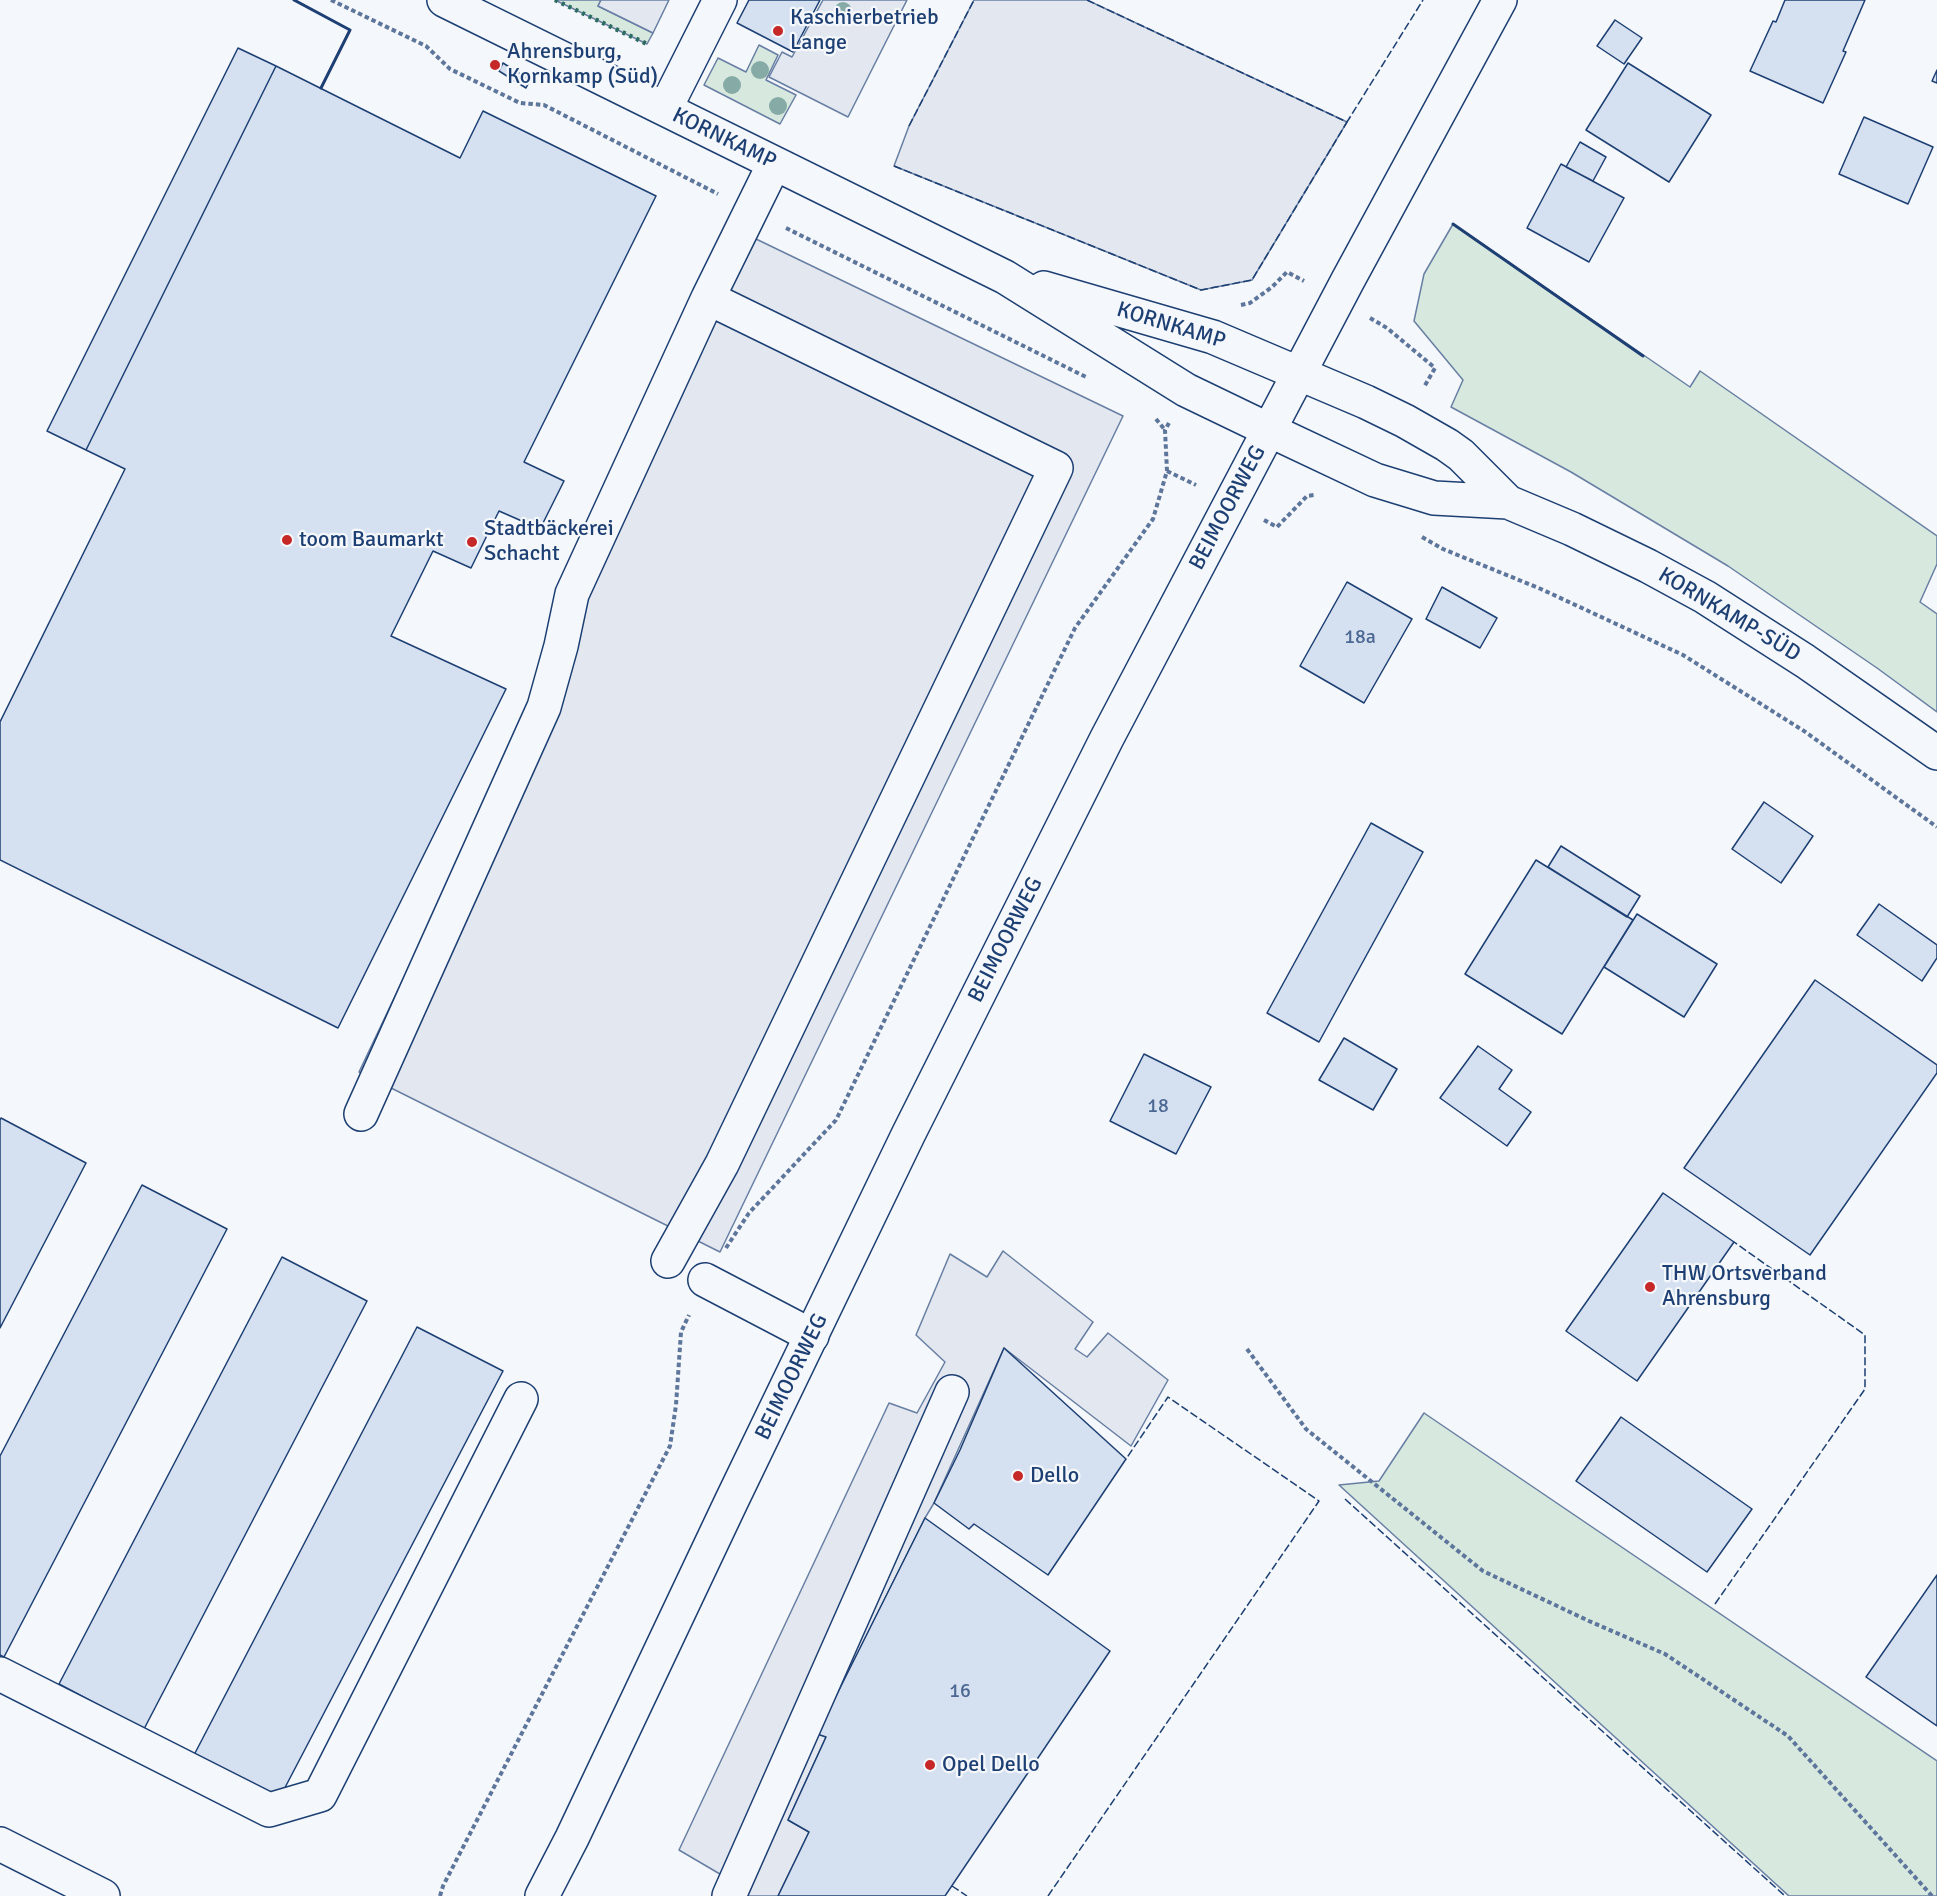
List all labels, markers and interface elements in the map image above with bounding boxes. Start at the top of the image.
place label: Kaschierbetrieb Lange [790,5,939,56]
marker: Kaschierbetrieb Lange [771,24,785,38]
place label: Ahrensburg, Kornkamp (Süd) [507,39,658,90]
marker: Ahrensburg, Kornkamp (Süd) [488,58,502,72]
street label: KORNKAMP [668,103,780,175]
street label: KORNKAMP [1113,297,1229,355]
street label: BEIMOORWEG [1184,441,1272,575]
place label: Stadtbäckerei Schacht [484,516,614,568]
place label: toom Baumarkt [299,527,444,553]
marker: toom Baumarkt [280,533,294,547]
marker: Stadtbäckerei Schacht [465,535,479,549]
street label: KORNKAMP-SÜD [1653,562,1805,668]
house number: 18a [1344,626,1376,650]
street label: BEIMOORWEG [963,873,1049,1007]
house number: 18 [1147,1095,1169,1119]
place label: THW Ortsverband Ahrensburg [1662,1261,1827,1312]
marker: THW Ortsverband Ahrensburg [1643,1280,1657,1294]
street label: BEIMOORWEG [750,1310,834,1444]
place label: Dello [1030,1463,1079,1489]
marker: Dello [1011,1469,1025,1483]
house number: 16 [949,1680,971,1704]
place label: Opel Dello [942,1752,1040,1778]
marker: Opel Dello [923,1758,937,1772]

